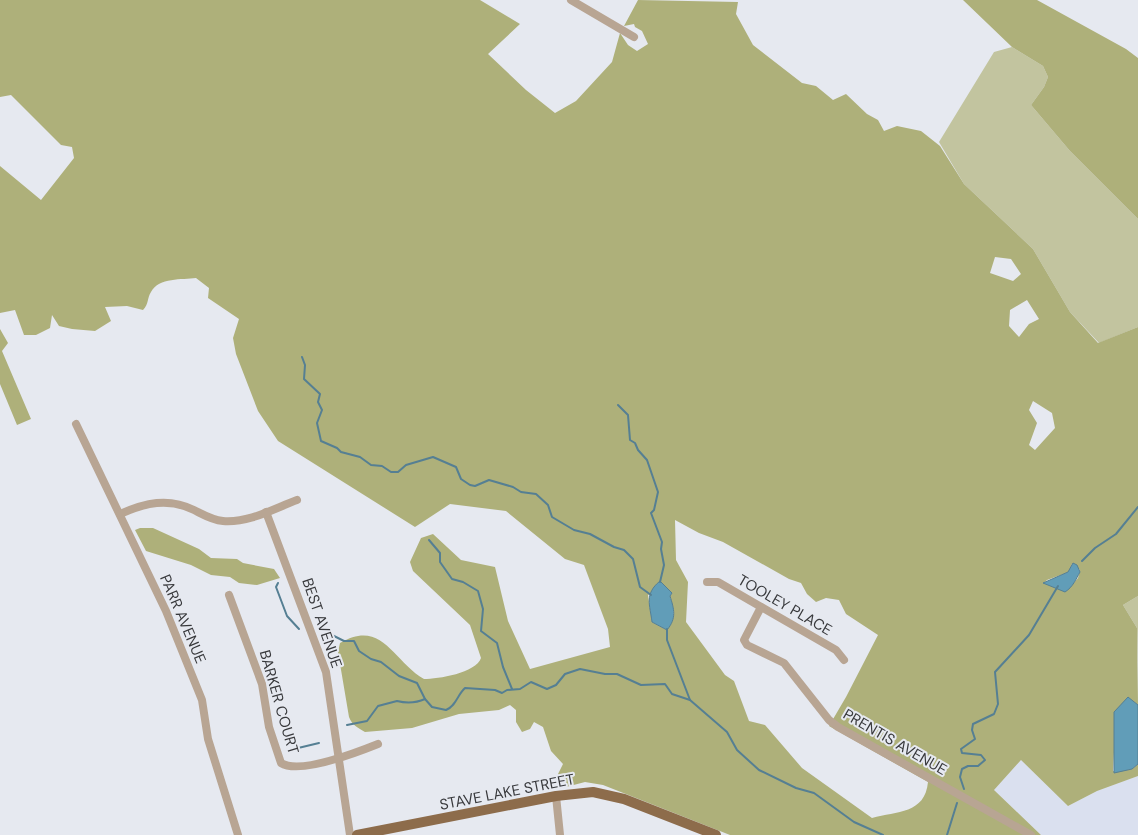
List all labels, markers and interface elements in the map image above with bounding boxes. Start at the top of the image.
street label: TOOLEY PLACE [734,570,836,640]
street label: PARR AVENUE [155,571,211,667]
street label: BEST AVENUE [297,575,347,671]
street label: BARKER COURT [255,648,303,756]
street label: PRENTIS AVENUE [839,704,951,780]
street label: STAVE LAKE STREET [438,769,576,815]

